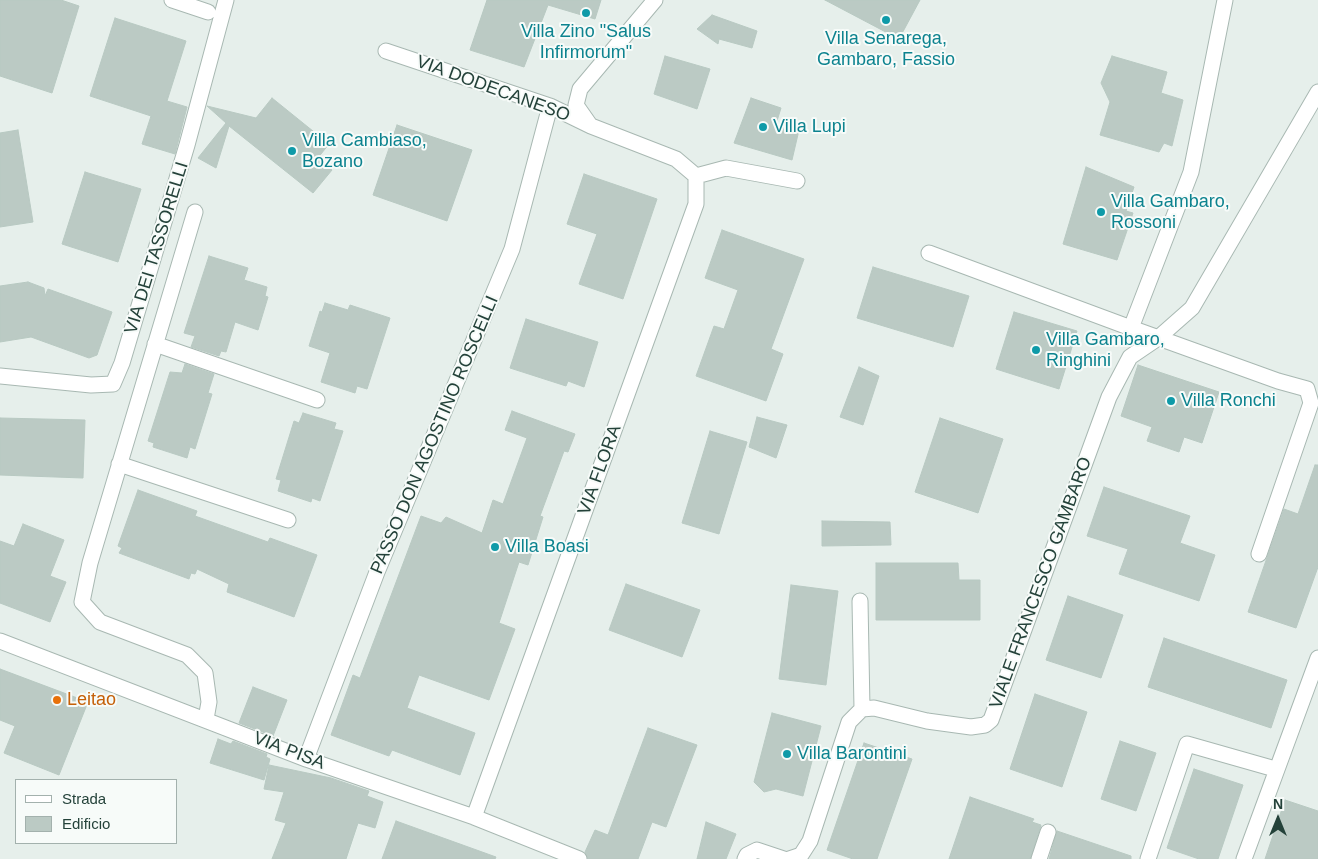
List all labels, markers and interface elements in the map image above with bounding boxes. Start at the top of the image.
marker: Villa Zino "Salus Infirmorum" [580,7,592,19]
marker: Villa Senarega, Gambaro, Fassio [880,14,892,26]
place label: Villa Zino "Salus Infirmorum" [521,21,651,64]
place label: Villa Senarega, Gambaro, Fassio [817,28,955,70]
street label: VIA DODECANESO [413,51,573,127]
place label: Villa Lupi [773,116,846,138]
marker: Villa Lupi [757,121,769,133]
place label: Villa Cambiaso, Bozano [302,130,427,172]
marker: Villa Cambiaso, Bozano [286,145,298,157]
street label: VIA DEI TASSORELLI [121,159,193,337]
place label: Villa Gambaro, Rossoni [1111,191,1230,233]
marker: Villa Gambaro, Rossoni [1095,206,1107,218]
street label: PASSO DON AGOSTINO ROSCELLI [367,293,503,577]
place label: Villa Gambaro, Ringhini [1046,329,1165,372]
marker: Villa Gambaro, Ringhini [1030,344,1042,356]
place label: Villa Ronchi [1181,390,1276,412]
marker: Villa Ronchi [1165,395,1177,407]
street label: VIA FLORA [574,422,626,518]
street label: VIALE FRANCESCO GAMBARO [985,454,1097,712]
place label: Villa Boasi [505,536,589,558]
marker: Villa Boasi [489,541,501,553]
place label: Leitao [67,689,116,711]
marker: Leitao [51,694,63,706]
street label: VIA PISA [250,727,328,775]
place label: Villa Barontini [797,743,907,765]
marker: Villa Barontini [781,748,793,760]
legend [15,779,178,844]
text: Strada [62,790,106,807]
north arrow [1253,794,1303,844]
text: N [1273,796,1283,812]
text: Edificio [62,815,110,832]

